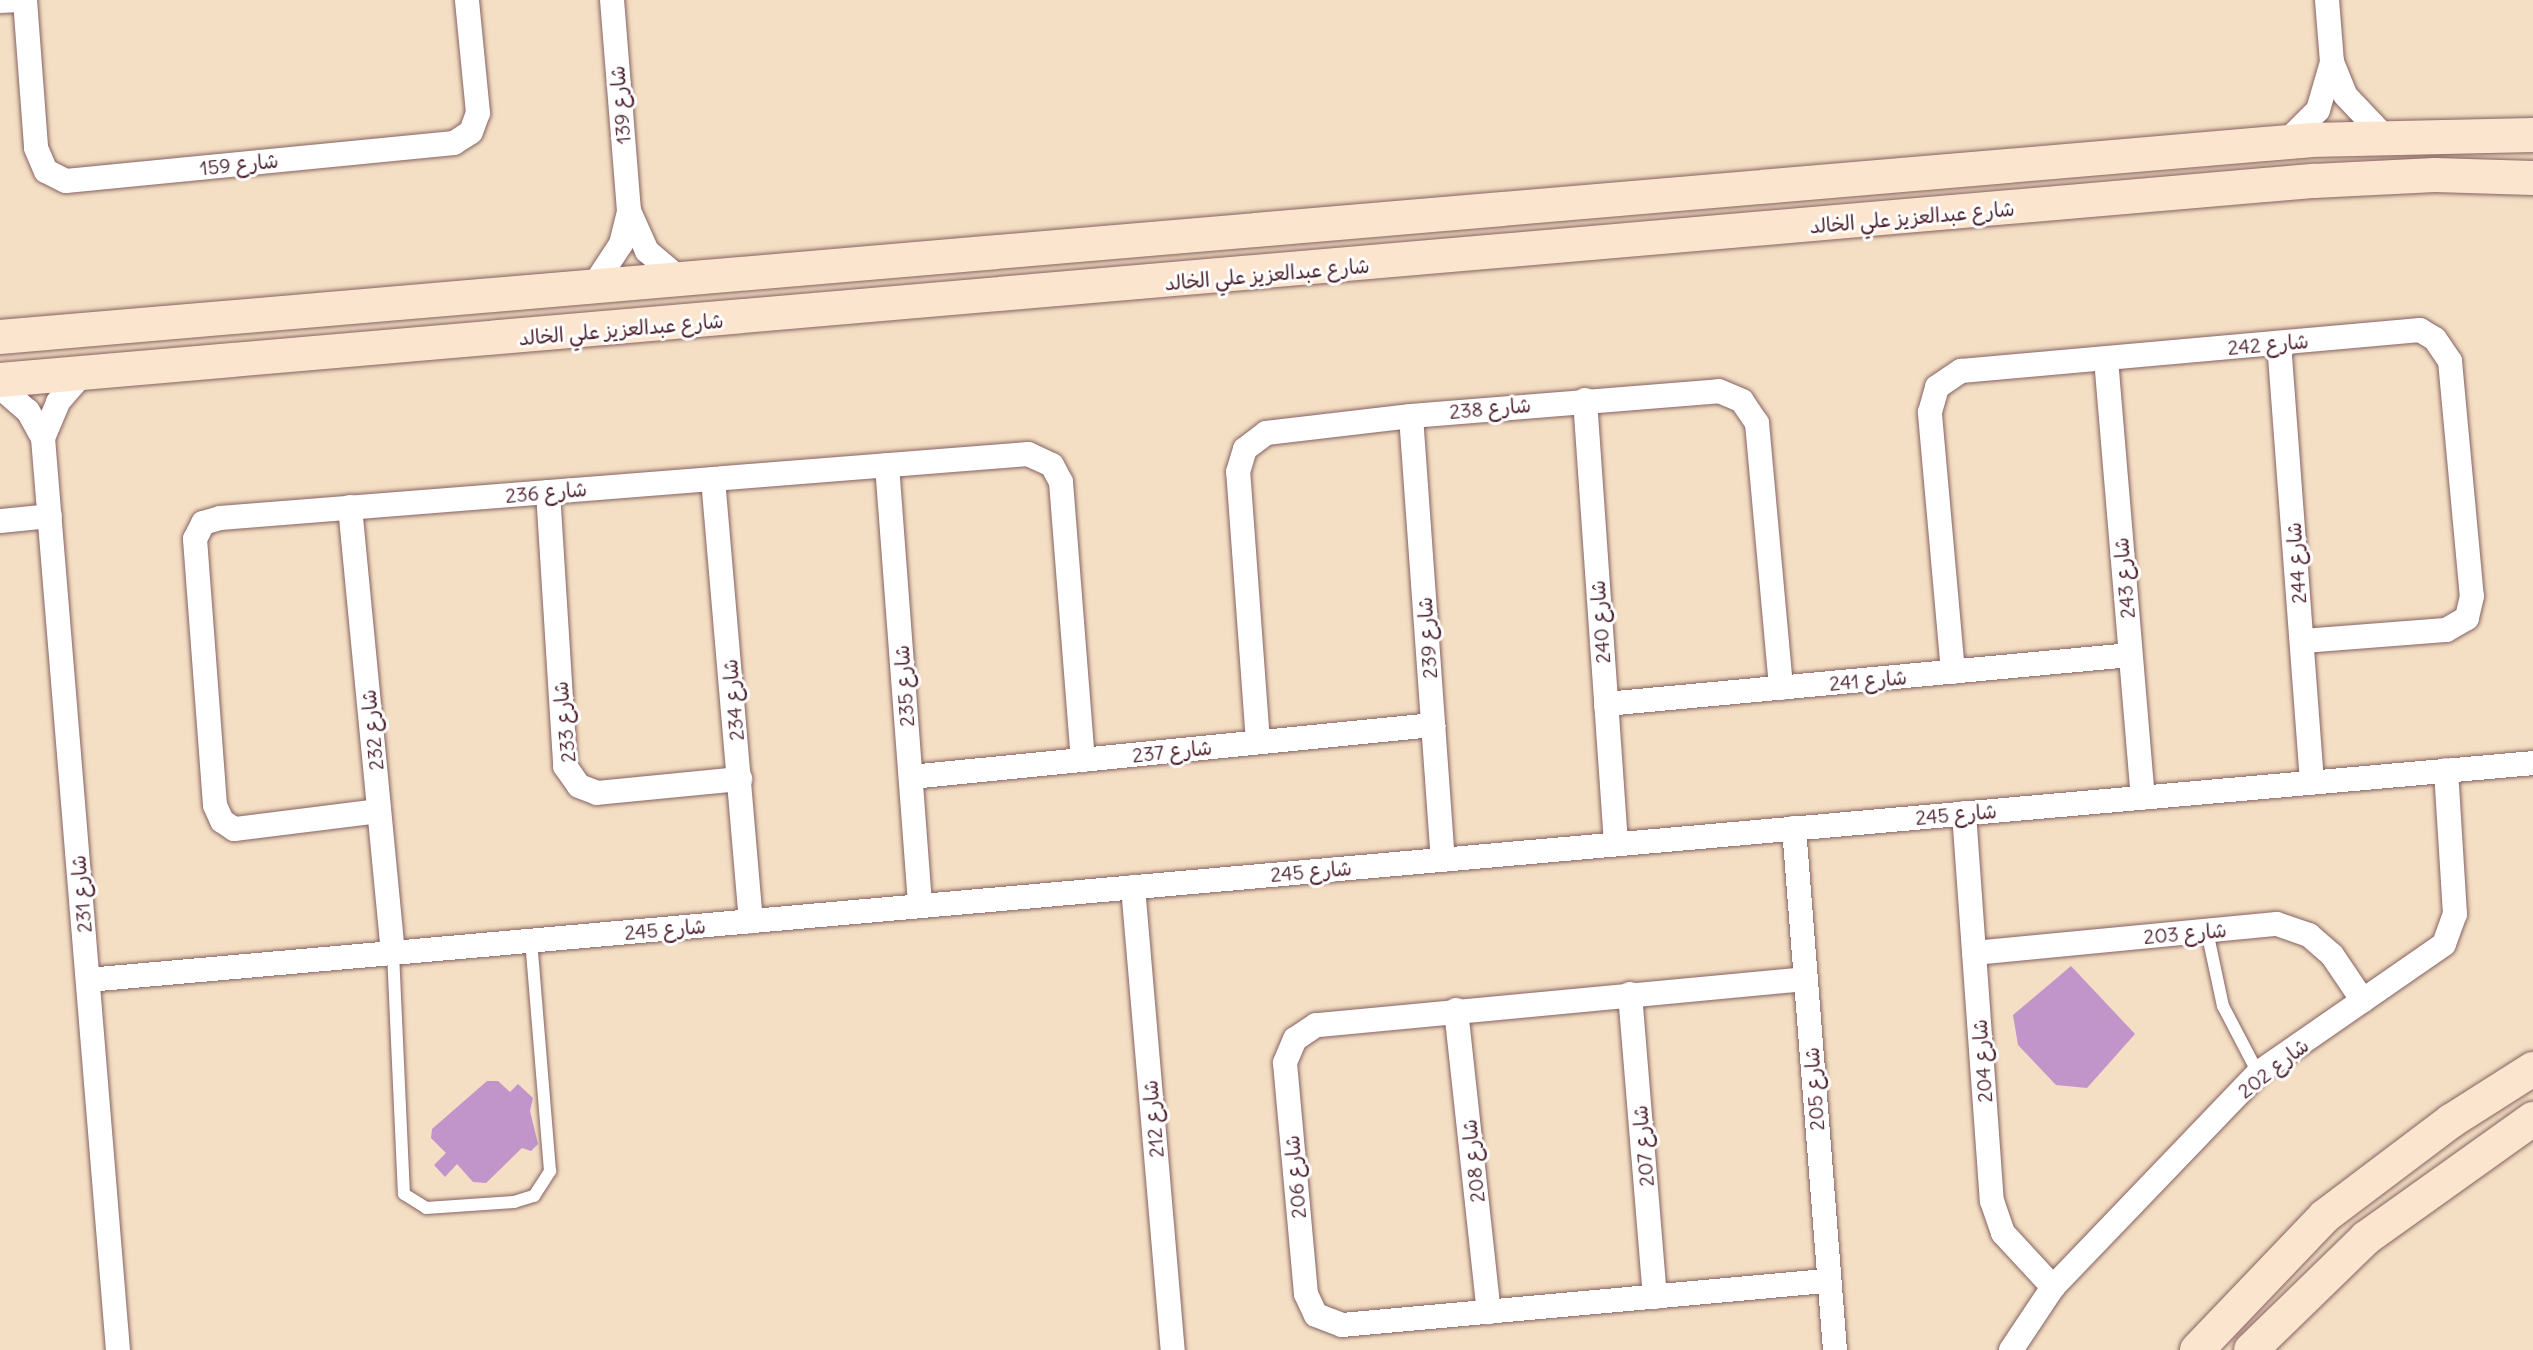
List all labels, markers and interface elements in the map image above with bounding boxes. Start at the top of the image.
street label: شارع 139 [605,65,635,145]
street label: شارع 159 [198,148,280,180]
street label: شارع عبدالعزيز علي الخالد [1808,196,2016,238]
street label: شارع عبدالعزيز علي الخالد [1163,253,1371,295]
street label: شارع عبدالعزيز علي الخالد [517,308,725,350]
street label: شارع 242 [2227,329,2309,359]
street label: شارع 238 [1448,392,1532,424]
street label: شارع 236 [504,476,588,508]
street label: شارع 244 [2281,521,2311,605]
street label: شارع 243 [2108,536,2140,620]
street label: شارع 240 [1585,580,1615,664]
street label: شارع 239 [1412,596,1442,680]
street label: شارع 235 [889,644,919,728]
street label: شارع 234 [717,658,749,742]
street label: شارع 241 [1828,665,1908,695]
street label: شارع 233 [548,680,580,764]
street label: شارع 232 [356,688,388,772]
street label: شارع 237 [1131,735,1213,767]
street label: شارع 245 [1914,798,1998,830]
street label: شارع 231 [66,854,96,934]
street label: شارع 245 [1269,855,1353,887]
street label: شارع 245 [623,913,707,945]
street label: شارع 203 [2142,917,2228,949]
street label: شارع 204 [1967,1018,1997,1104]
street label: شارع 202 [2233,1033,2313,1103]
street label: شارع 205 [1799,1046,1829,1132]
street label: شارع 212 [1138,1079,1168,1159]
street label: شارع 207 [1627,1104,1659,1188]
street label: شارع 208 [1457,1118,1489,1204]
street label: شارع 206 [1279,1134,1311,1220]

